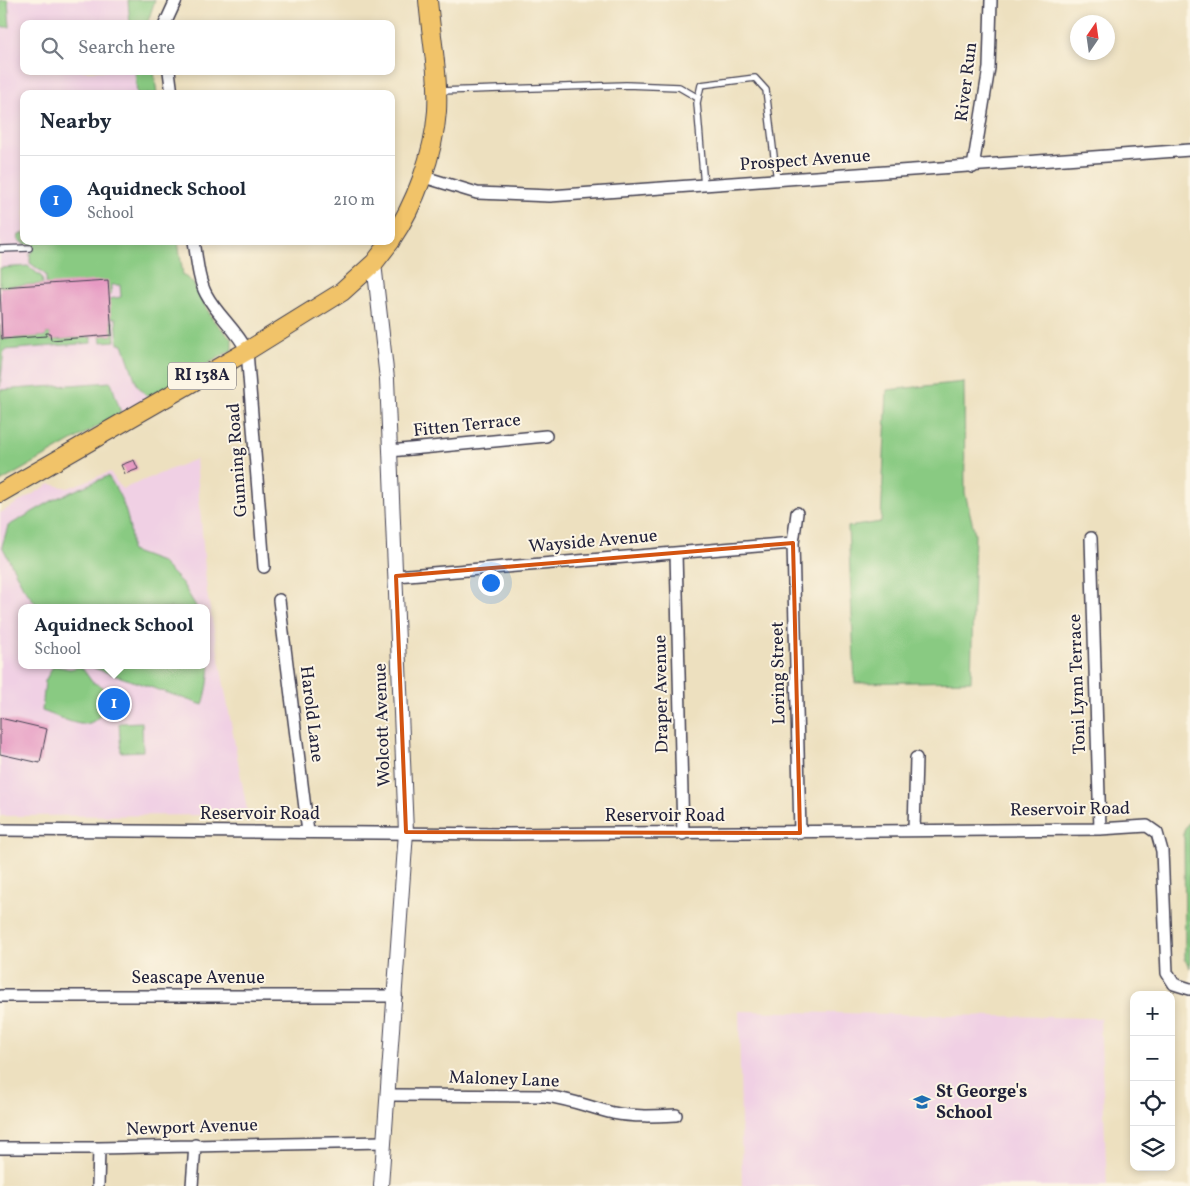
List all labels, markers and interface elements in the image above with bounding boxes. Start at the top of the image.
north arrow [1070,15,1115,60]
search box [20,20,395,75]
icon: search [38,34,66,62]
text: Search here [78,35,175,61]
street label: River Run [950,41,984,123]
text: Nearby [40,108,111,137]
street label: Prospect Avenue [739,144,871,178]
text: Aquidneck School [87,177,246,203]
text: 1 [53,190,59,212]
text: 210 m [333,190,375,212]
text: School [87,203,134,225]
road number: RI 138A [168,362,236,390]
street label: Gunning Road [222,402,254,518]
street label: Fitten Terrace [412,408,522,444]
street label: Wayside Avenue [528,524,658,560]
your location [478,570,504,596]
popup [18,604,210,669]
text: Aquidneck School [34,613,194,639]
street label: Toni Lynn Terrace [1063,614,1093,754]
street label: Loring Street [766,621,792,725]
street label: Draper Avenue [648,635,676,753]
text: School [34,639,81,661]
street label: Wolcott Avenue [368,663,398,787]
street label: Harold Lane [293,664,329,764]
pin: 1 [98,685,130,723]
street label: Reservoir Road [1010,796,1130,824]
street label: Reservoir Road [200,802,320,827]
street label: Reservoir Road [605,804,725,829]
street label: Seascape Avenue [131,966,265,991]
map controls [1130,991,1175,1171]
button: + [1130,991,1175,1036]
button: − [1130,1036,1175,1081]
street label: Maloney Lane [448,1066,560,1094]
place label: St George's School [936,1080,1027,1126]
button: locate [1130,1081,1175,1126]
school or university icon: St George's School [912,1092,932,1112]
street label: Newport Avenue [126,1113,258,1143]
button: layers [1130,1126,1175,1171]

